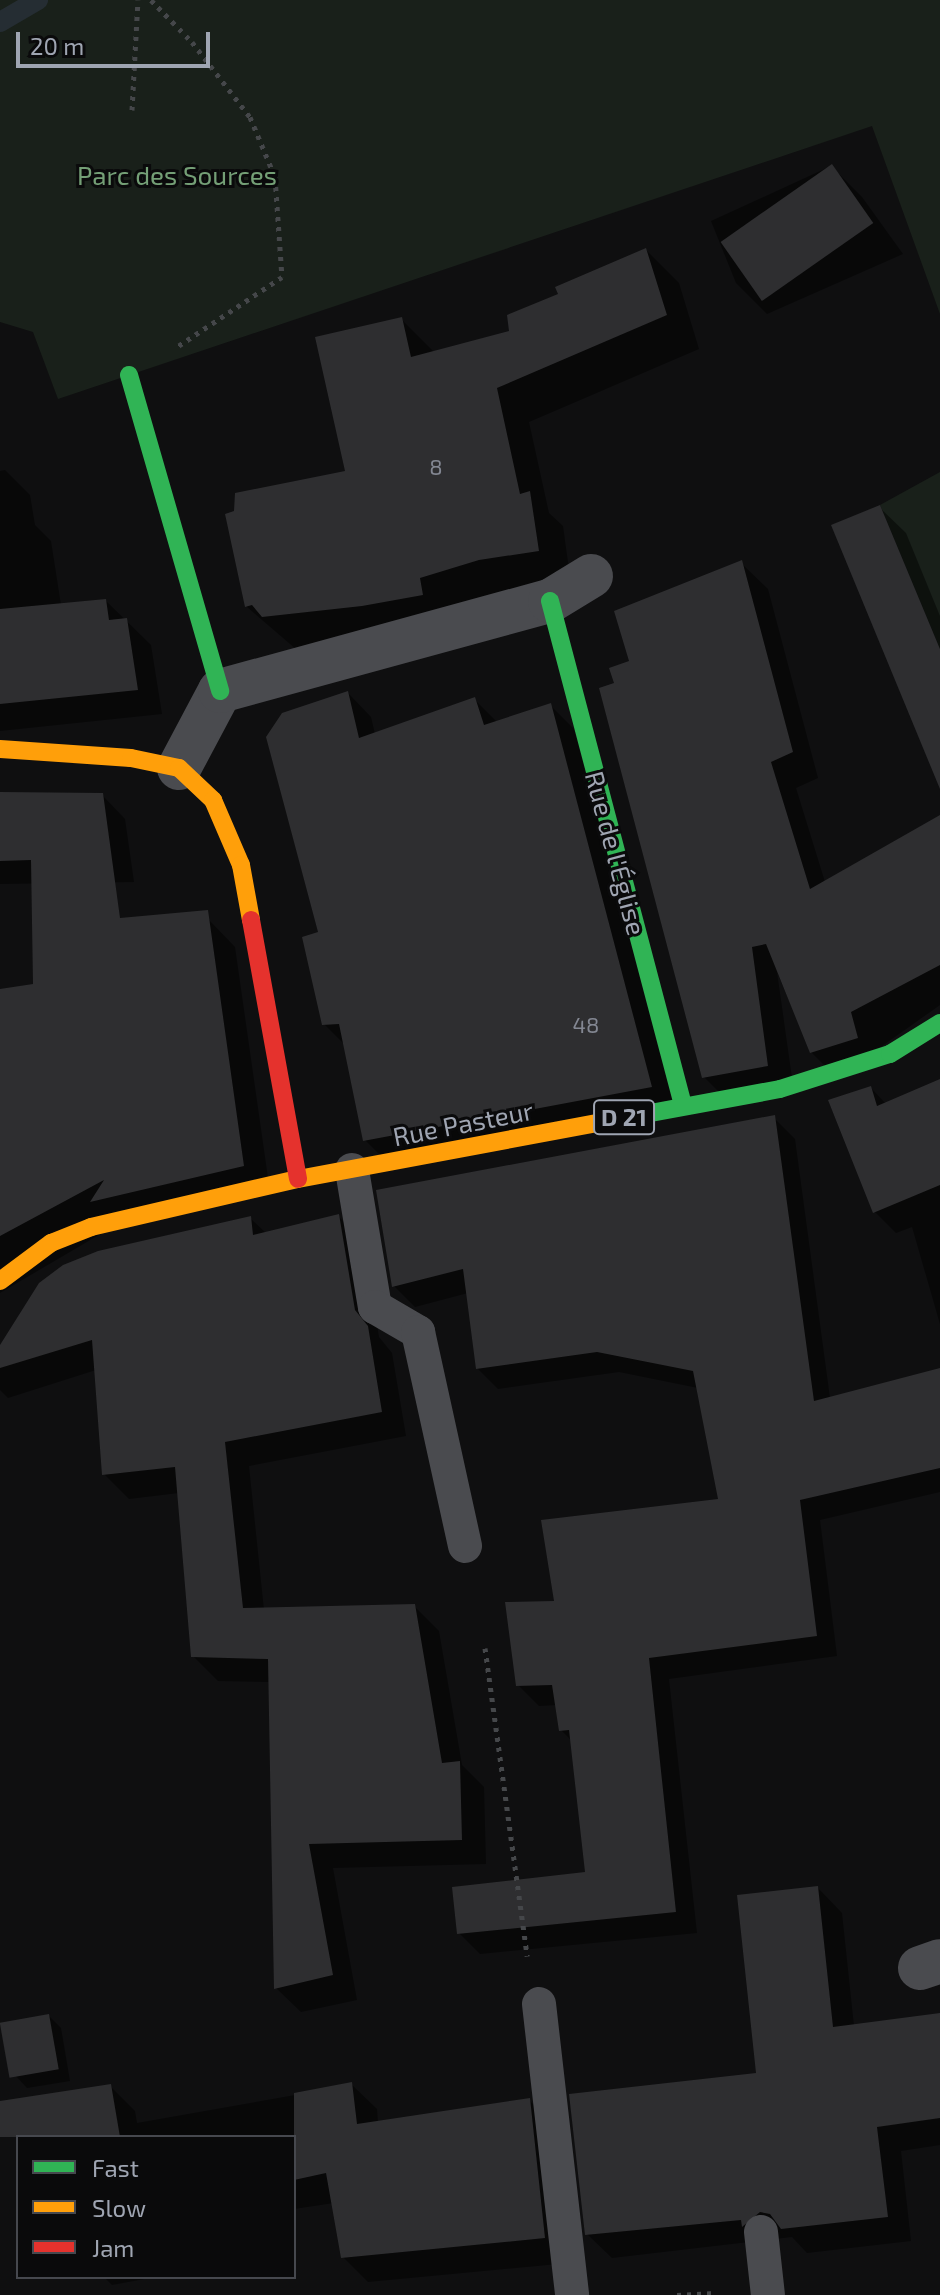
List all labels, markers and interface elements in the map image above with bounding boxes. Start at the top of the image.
scale bar [20,16,214,66]
text: 20 m [30,31,84,60]
park label: Parc des Sources [77,159,277,191]
house number: 8 [429,454,443,480]
street label: Rue de l'Église [579,768,653,938]
house number: 48 [573,1012,599,1038]
street label: Rue Pasteur [390,1094,536,1152]
road number: D 21 [592,1097,656,1137]
legend [16,2135,296,2279]
text: Fast [92,2153,139,2182]
text: Slow [92,2193,146,2222]
text: Jam [92,2233,134,2262]

